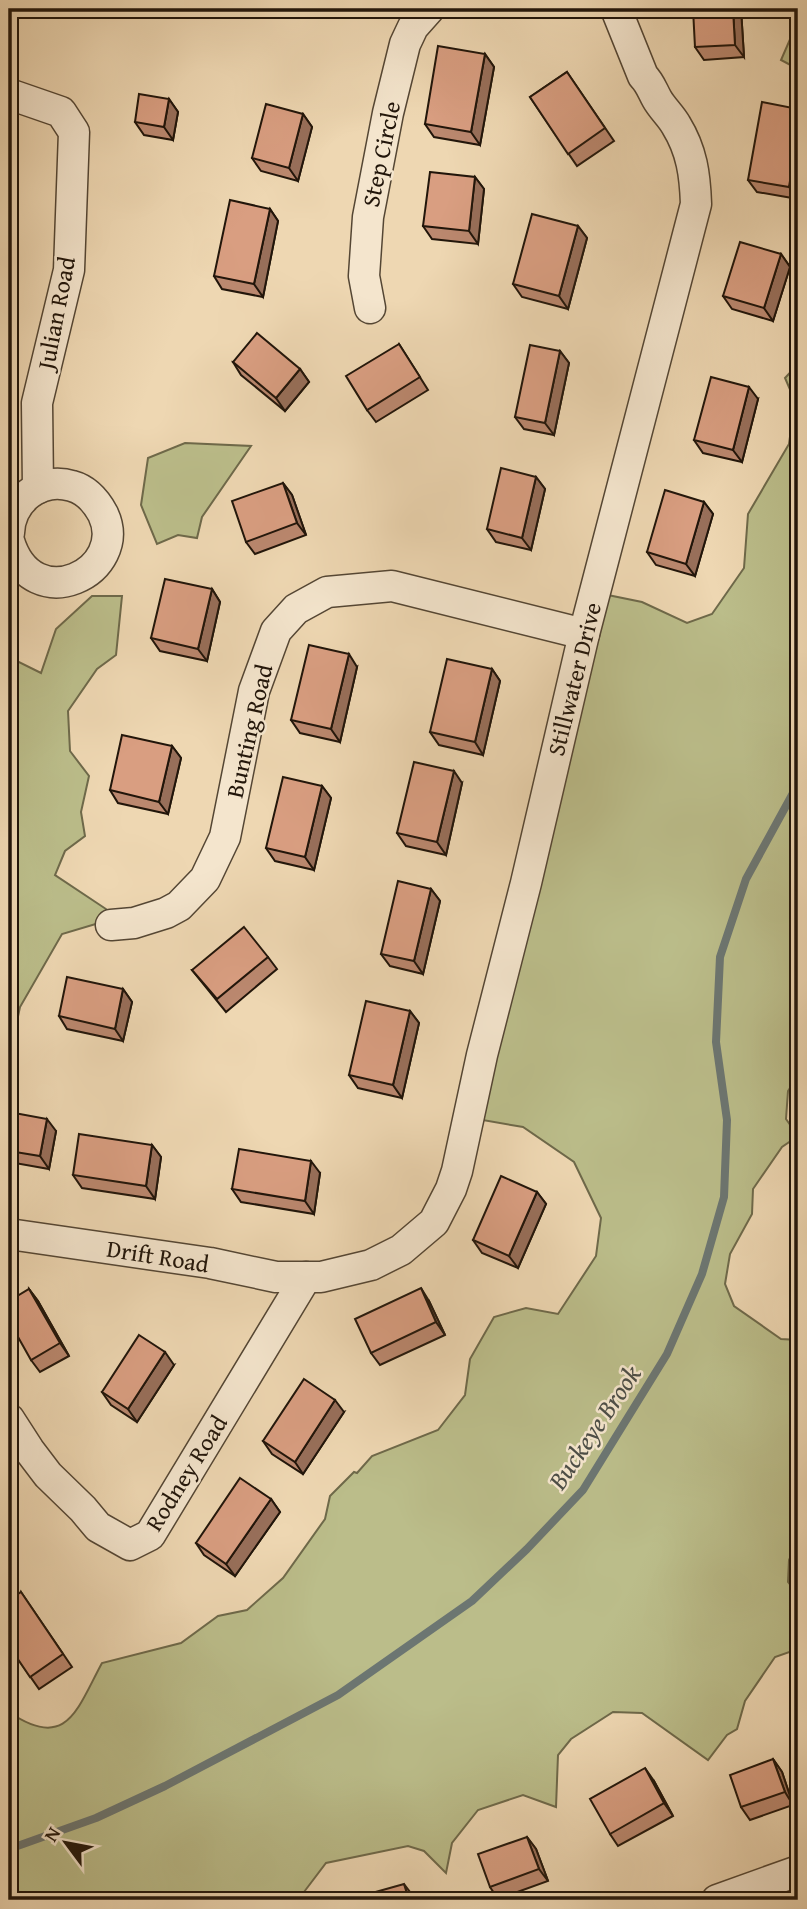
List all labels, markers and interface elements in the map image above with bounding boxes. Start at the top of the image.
street label: Step Circle [353,98,409,210]
street label: Julian Road [27,253,84,375]
street label: Stillwater Drive [538,599,610,759]
street label: Bunting Road [217,661,281,801]
street label: Drift Road [104,1231,212,1281]
water label: Buckeye Brook [537,1357,650,1498]
street label: Rodney Road [136,1408,236,1538]
north arrow [32,1808,102,1878]
text: N [36,1821,67,1847]

